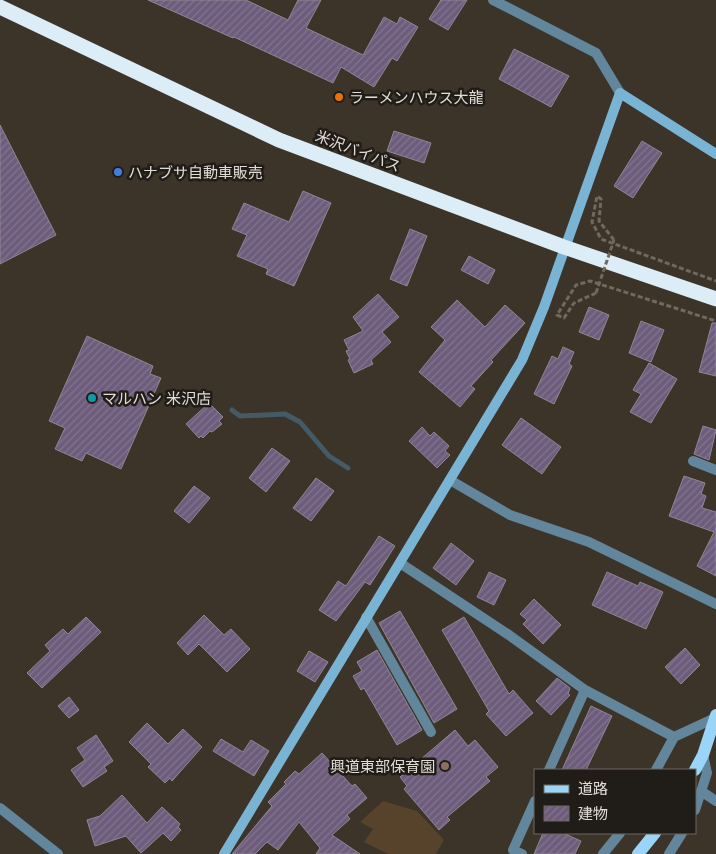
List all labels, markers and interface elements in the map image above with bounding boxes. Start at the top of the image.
place label: ラーメンハウス大龍 [349,87,483,108]
marker: ラーメンハウス大龍 [333,91,345,103]
street label: 米沢バイパス [312,125,404,177]
place label: ハナブサ自動車販売 [128,162,263,183]
marker: ハナブサ自動車販売 [112,166,124,178]
place label: マルハン 米沢店 [102,388,211,409]
marker: マルハン 米沢店 [86,392,98,404]
place label: 興道東部保育園 [330,756,435,777]
marker: 興道東部保育園 [439,760,451,772]
legend [534,769,696,834]
text: 道路 [578,778,608,799]
text: 建物 [578,803,608,824]

